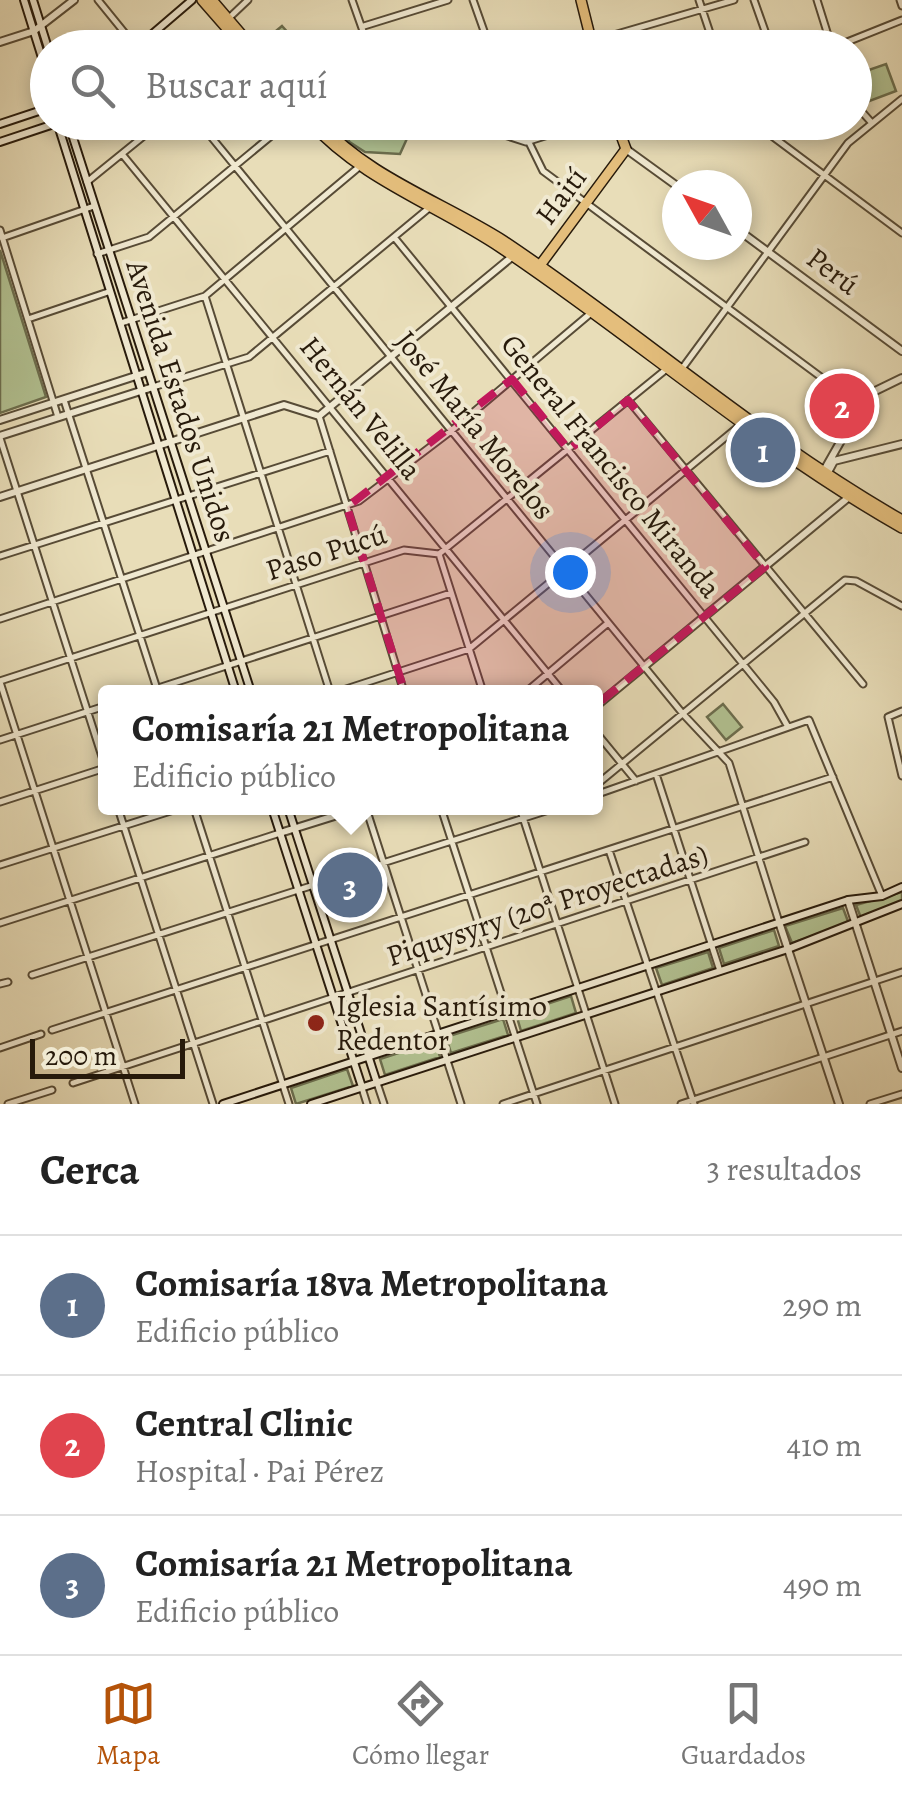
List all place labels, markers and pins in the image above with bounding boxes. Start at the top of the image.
pin: 2 [810,368,874,444]
pin: 1 [730,412,796,488]
pin: 3 [318,848,382,922]
place label: Iglesia Santísimo Redentor [336,986,547,1060]
marker: Iglesia Santísimo Redentor [305,1012,327,1034]

